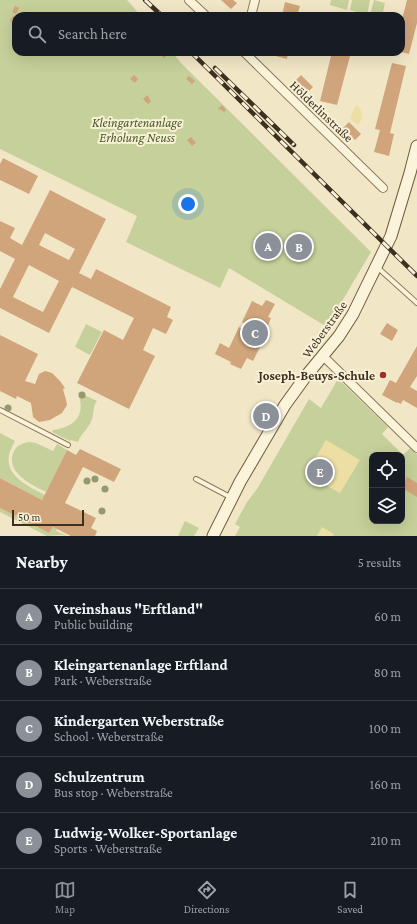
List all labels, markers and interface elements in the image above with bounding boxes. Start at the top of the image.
search box [12,12,405,56]
icon: search [26,23,48,45]
text: Search here [58,26,127,42]
street label: Hölderlinstraße [287,77,357,145]
park label: Kleingartenanlage Erholung Neuss [92,115,182,145]
your location [178,194,198,214]
pin: A [255,231,281,261]
pin: B [286,232,312,262]
street label: Weberstraße [299,298,350,361]
pin: C [242,318,268,348]
place label: Joseph-Beuys-Schule [257,368,375,383]
marker: Joseph-Beuys-Schule [378,370,388,380]
pin: D [253,401,279,431]
map controls [369,452,405,524]
button: locate [369,452,405,488]
pin: E [307,457,333,487]
button: layers [369,488,405,524]
scale bar [12,508,84,527]
text: 50 m [18,511,40,523]
text: Nearby [16,553,68,572]
text: 5 results [358,555,401,570]
text: Vereinshaus "Erftland" [54,601,203,617]
text: A [25,609,33,624]
text: 60 m [374,609,401,624]
text: Public building [54,617,133,632]
text: Kleingartenanlage Erftland [54,657,228,673]
text: B [25,665,33,680]
text: 80 m [374,665,401,680]
text: Park · Weberstraße [54,673,152,688]
text: Kindergarten Weberstraße [54,713,224,729]
text: C [25,721,33,736]
text: 100 m [369,721,401,736]
text: School · Weberstraße [54,729,163,744]
text: Schulzentrum [54,769,145,785]
text: D [25,777,33,792]
text: 160 m [370,777,401,792]
text: Bus stop · Weberstraße [54,785,173,800]
text: Ludwig-Wolker-Sportanlage [54,825,237,841]
text: E [25,833,33,848]
text: 210 m [370,833,401,848]
text: Sports · Weberstraße [54,841,162,856]
tab: Map [54,879,76,915]
tab: Directions [184,879,229,915]
tab: Saved [337,879,363,915]

